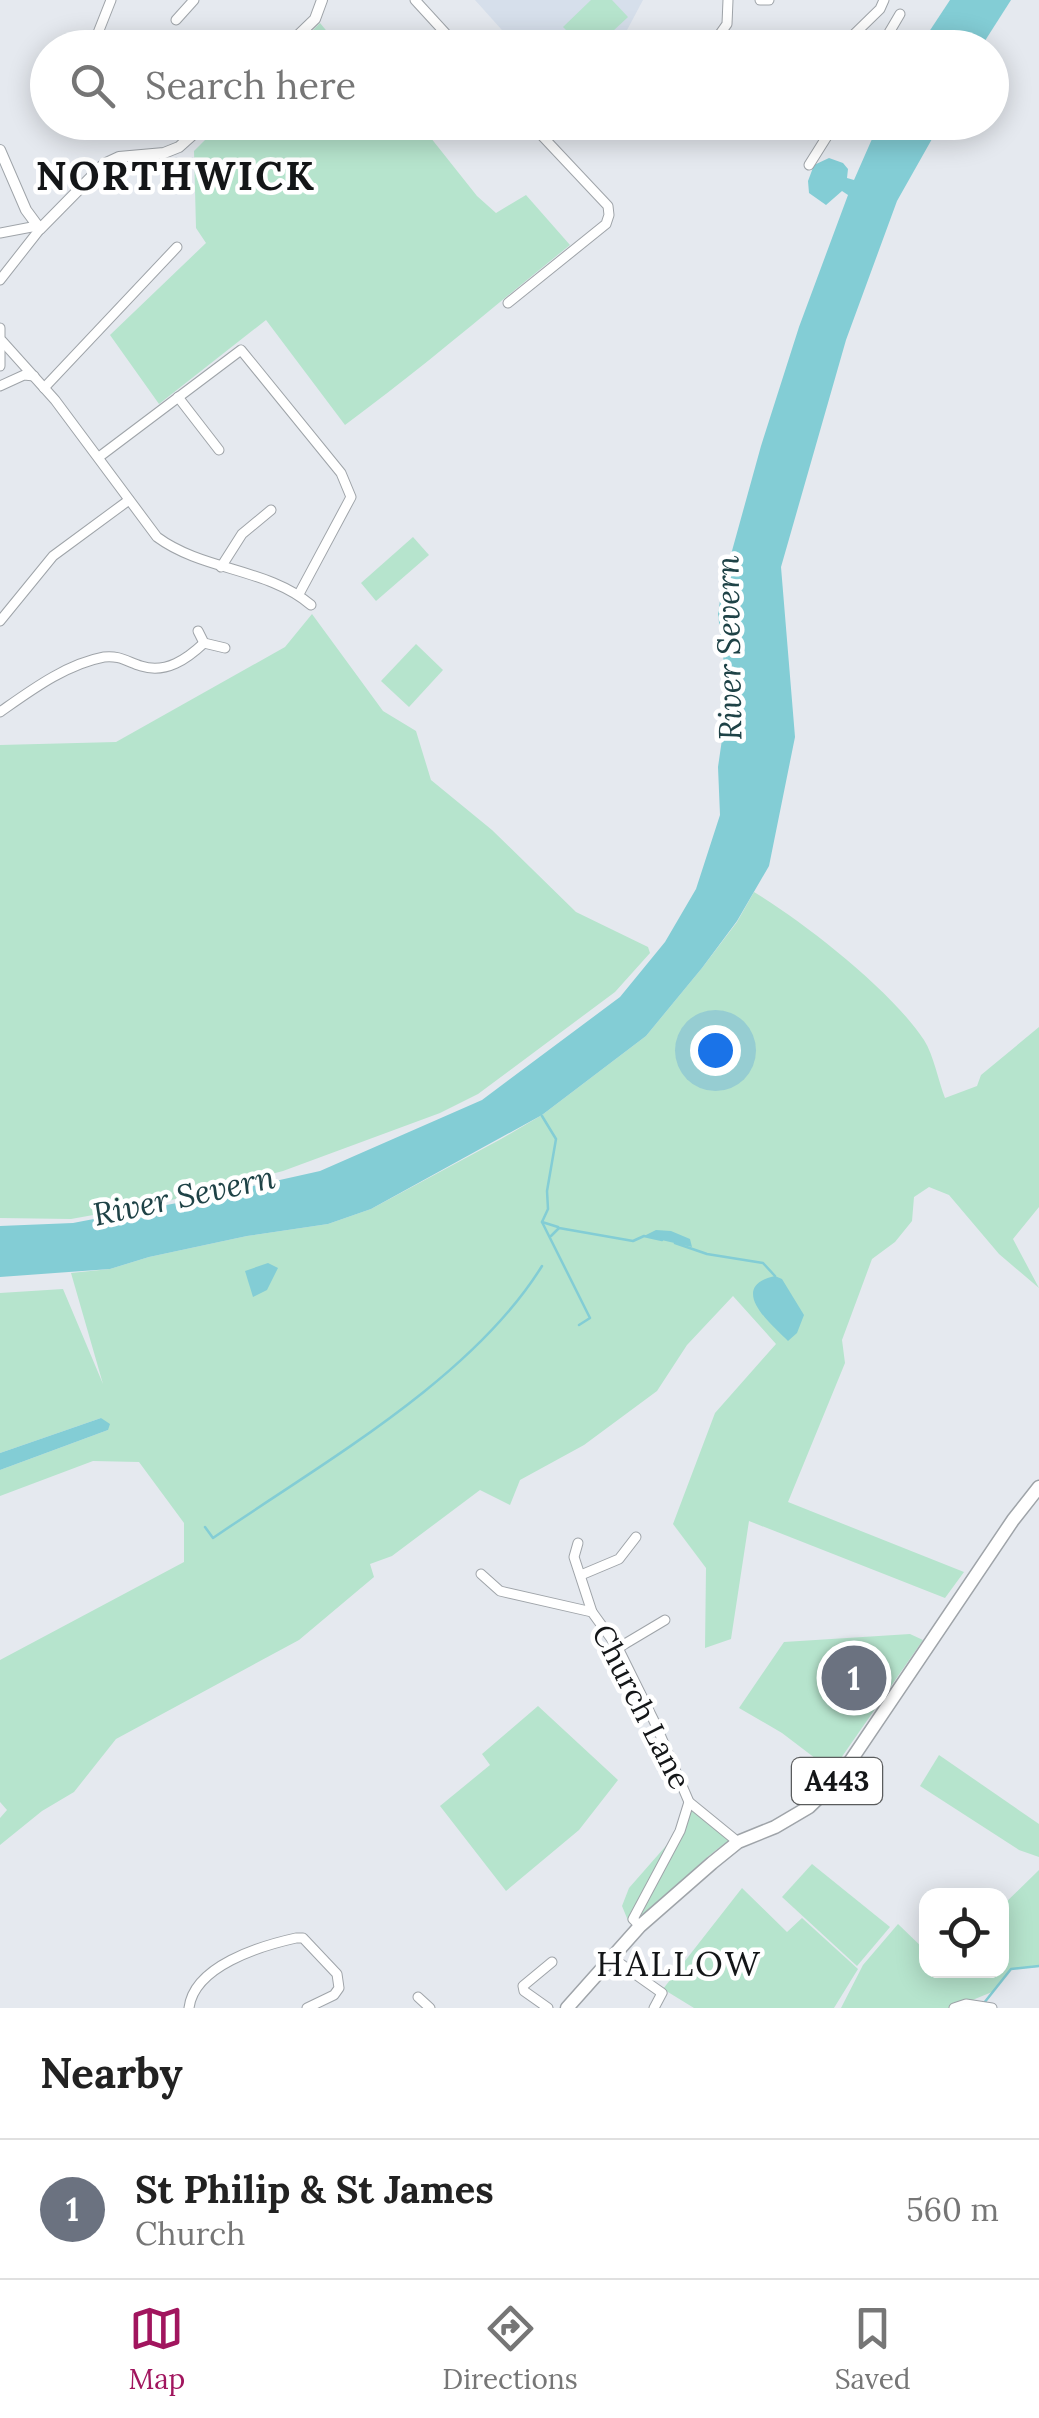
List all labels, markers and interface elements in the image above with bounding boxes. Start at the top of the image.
search box [30,30,1009,140]
icon: search [65,58,120,113]
text: Search here [145,61,356,109]
district label: NORTHWICK [36,150,316,201]
water label: River Severn [706,555,751,741]
your location [690,1025,741,1076]
water label: River Severn [89,1156,279,1235]
street label: Church Lane [584,1618,700,1795]
pin: 1 [822,1640,886,1716]
road number: A443 [792,1758,882,1804]
map controls [919,1888,1009,1978]
button: locate [919,1888,1009,1978]
district label: HALLOW [596,1941,762,1986]
text: Nearby [40,2046,183,2100]
text: St Philip & St James [135,2165,494,2213]
text: 1 [66,2189,79,2230]
text: 560 m [906,2189,999,2230]
text: Church [135,2213,245,2254]
tab: Map [128,2301,185,2397]
tab: Directions [442,2301,578,2397]
tab: Saved [835,2301,911,2397]

